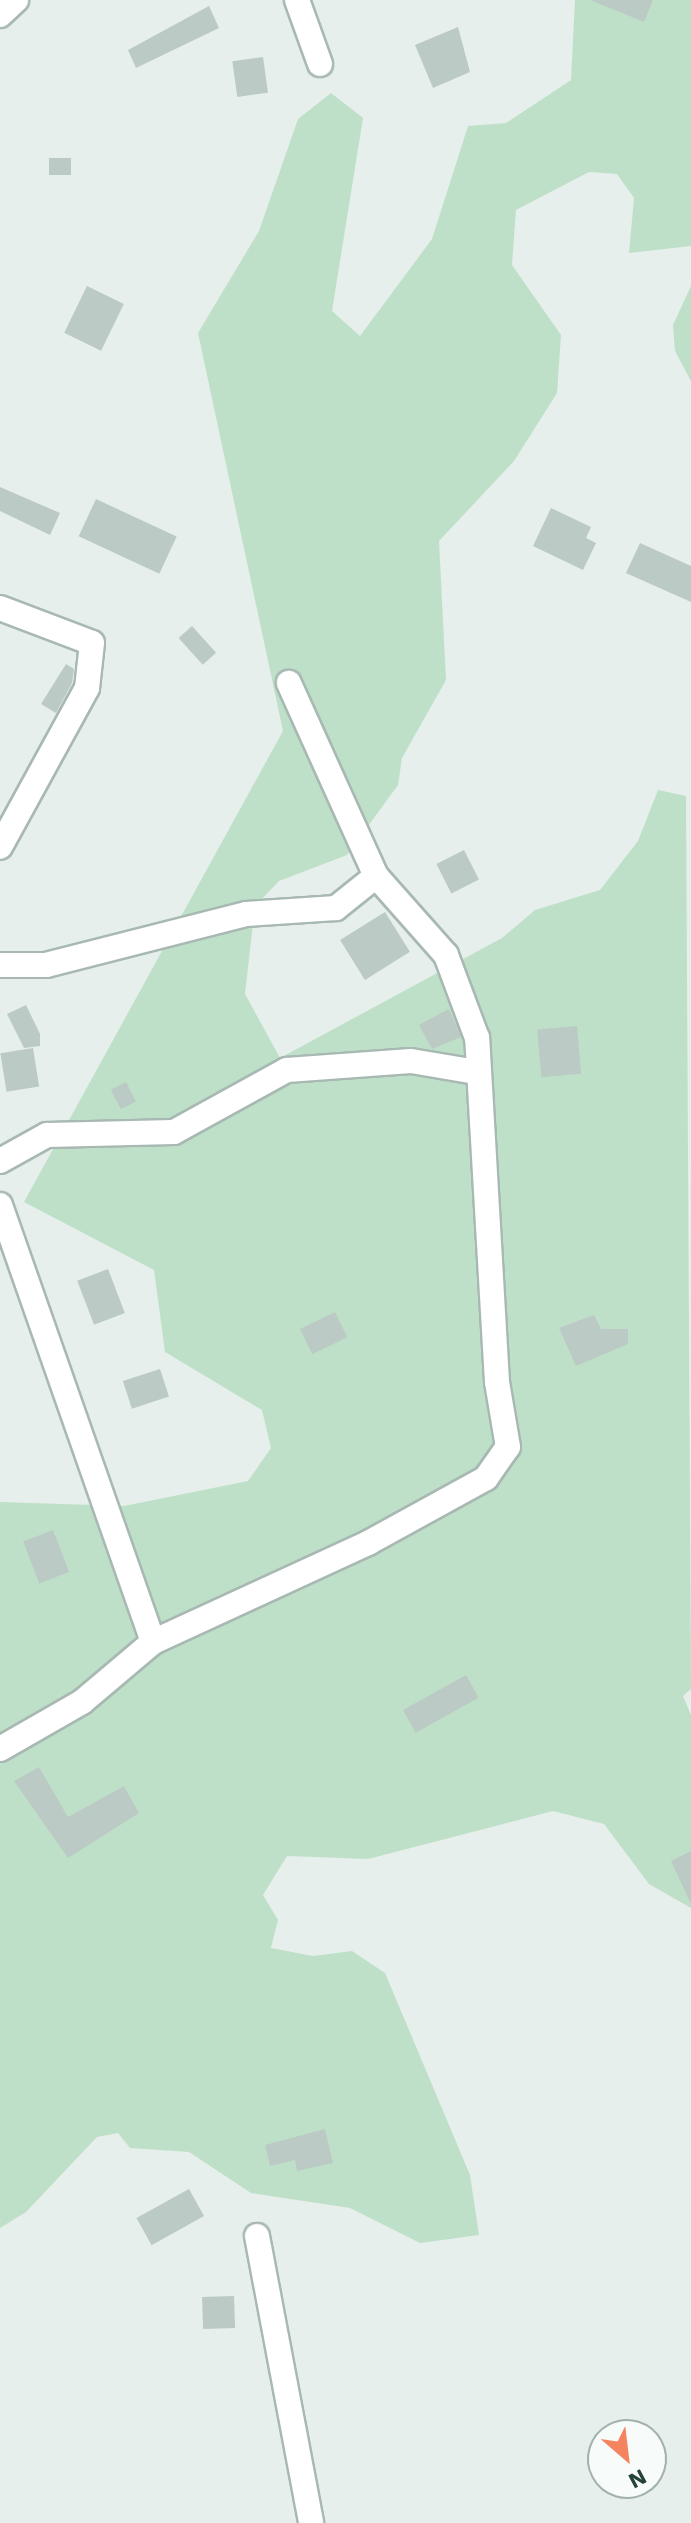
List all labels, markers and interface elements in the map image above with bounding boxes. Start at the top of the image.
north arrow [587,2419,667,2499]
text: N [624,2464,651,2494]

